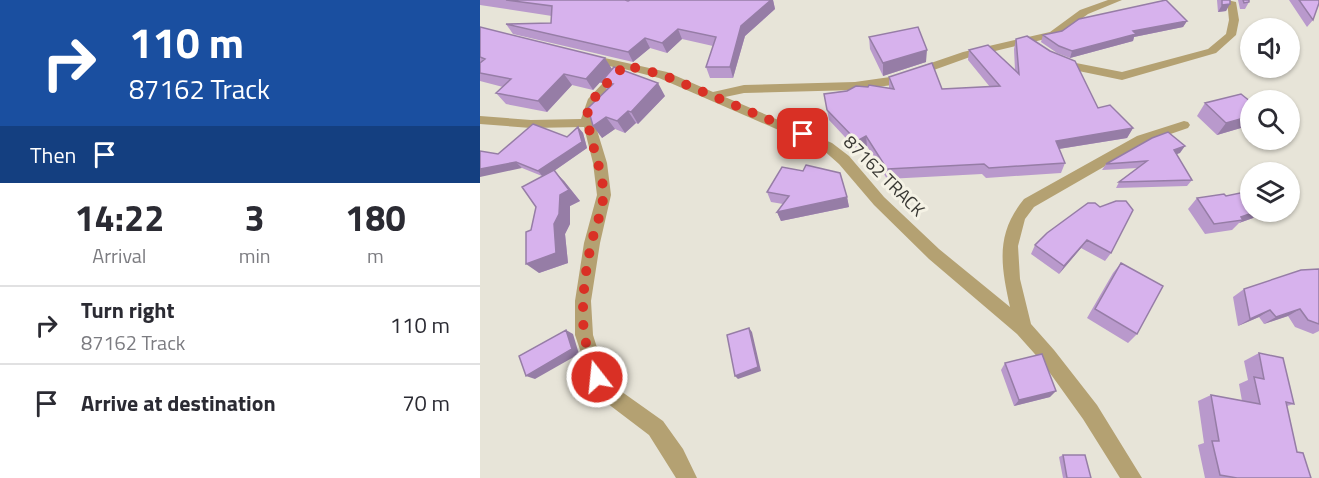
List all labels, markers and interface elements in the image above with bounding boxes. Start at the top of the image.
text: 110 m [129,10,244,74]
map controls [1240,18,1300,222]
button: sound [1240,18,1300,78]
icon: right [30,24,108,102]
text: 87162 Track [129,68,270,109]
button: search [1240,90,1300,150]
pin [777,108,828,159]
icon: arrive [786,117,819,150]
street label: 87162 TRACK [838,129,931,222]
text: Then [30,138,76,172]
icon: arrive [88,138,121,171]
button: layers [1240,162,1300,222]
text: 14:22 [74,190,164,245]
text: 3 [245,190,265,245]
text: 180 [345,190,406,245]
text: Arrival [92,240,147,271]
text: min [239,240,271,271]
text: m [367,240,384,271]
text: Turn right [81,293,175,327]
text: 110 m [390,308,450,342]
icon: right [30,309,63,342]
text: 87162 Track [81,327,185,358]
position arrow [565,345,629,409]
text: Arrive at destination [81,386,276,420]
text: 70 m [402,386,450,420]
icon: arrive [30,387,63,420]

